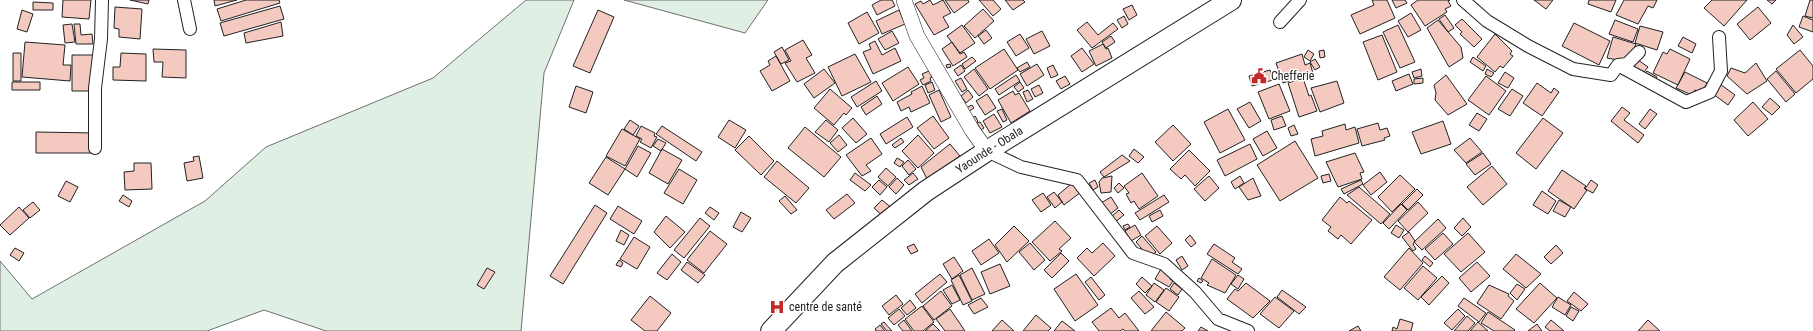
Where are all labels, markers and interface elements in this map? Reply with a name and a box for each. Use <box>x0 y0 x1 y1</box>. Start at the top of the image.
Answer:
public building icon: Chefferie <box>1250 67 1268 85</box>
place label: Chefferie <box>1271 69 1315 83</box>
street label: Yaounde - Obala <box>953 123 1026 176</box>
hospital icon: centre de santé <box>768 298 786 316</box>
place label: centre de santé <box>789 300 862 314</box>

